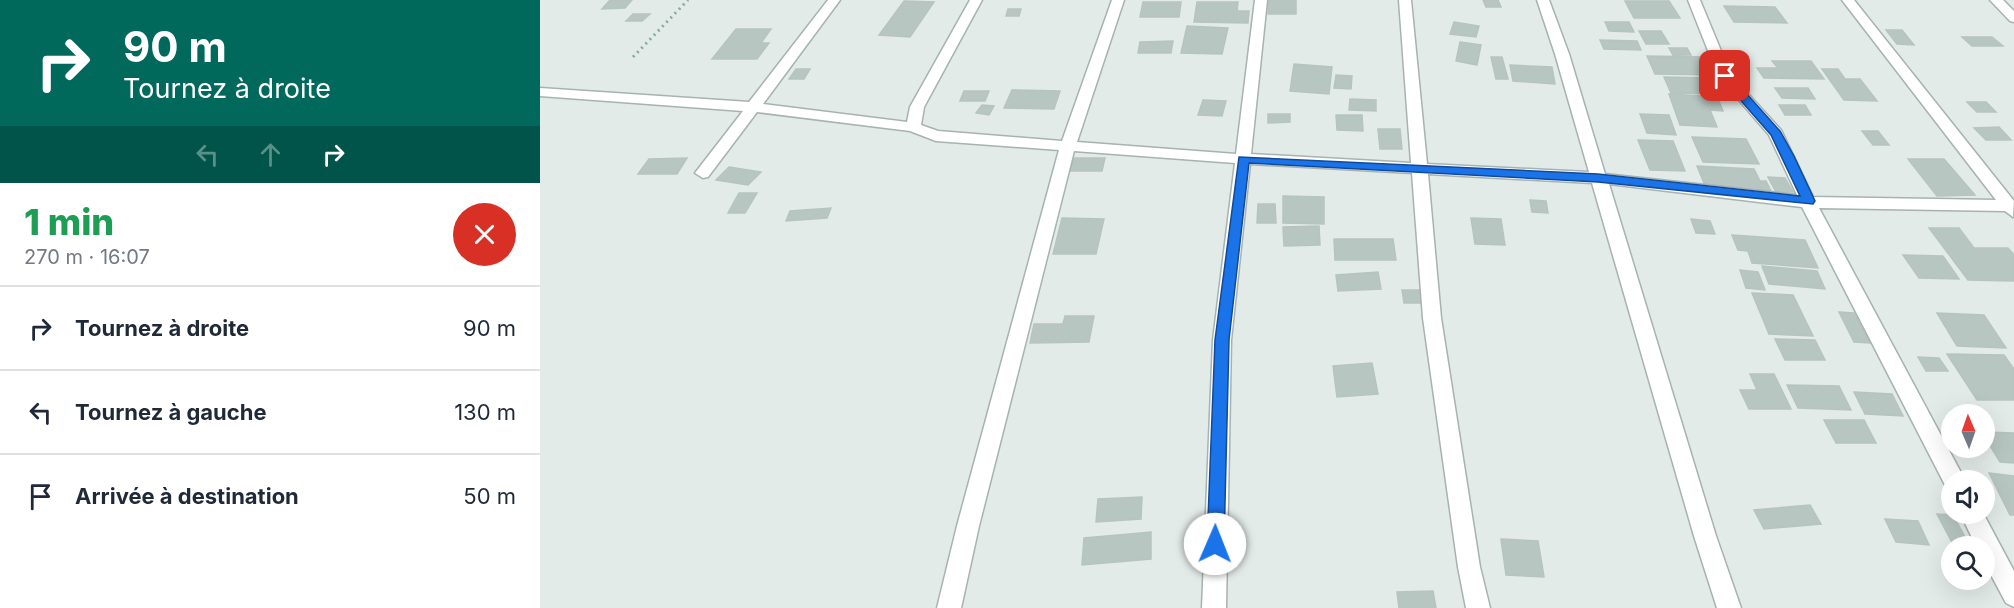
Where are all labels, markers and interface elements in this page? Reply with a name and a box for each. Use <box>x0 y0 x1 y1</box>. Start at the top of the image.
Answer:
text: 90 m <box>123 21 227 72</box>
icon: right <box>24 24 102 102</box>
pin <box>1699 50 1750 101</box>
icon: arrive <box>1708 59 1741 92</box>
text: Tournez à droite <box>123 72 331 105</box>
icon: left <box>191 138 224 171</box>
icon: ahead <box>254 138 287 171</box>
icon: right <box>317 138 350 171</box>
text: 1 min <box>24 200 114 244</box>
button: close <box>453 203 516 266</box>
text: 270 m · 16:07 <box>24 245 150 269</box>
icon: right <box>24 312 57 345</box>
text: Tournez à droite <box>75 315 249 341</box>
text: 90 m <box>463 315 516 341</box>
icon: left <box>24 396 57 429</box>
text: Tournez à gauche <box>75 399 267 425</box>
text: 130 m <box>454 399 516 425</box>
north arrow <box>1941 404 1995 458</box>
map controls <box>1941 404 1995 590</box>
button: sound <box>1941 470 1995 524</box>
icon: arrive <box>24 480 57 513</box>
text: Arrivée à destination <box>75 483 299 509</box>
text: 50 m <box>463 483 516 509</box>
position arrow <box>1183 512 1247 576</box>
button: search <box>1941 536 1995 590</box>

